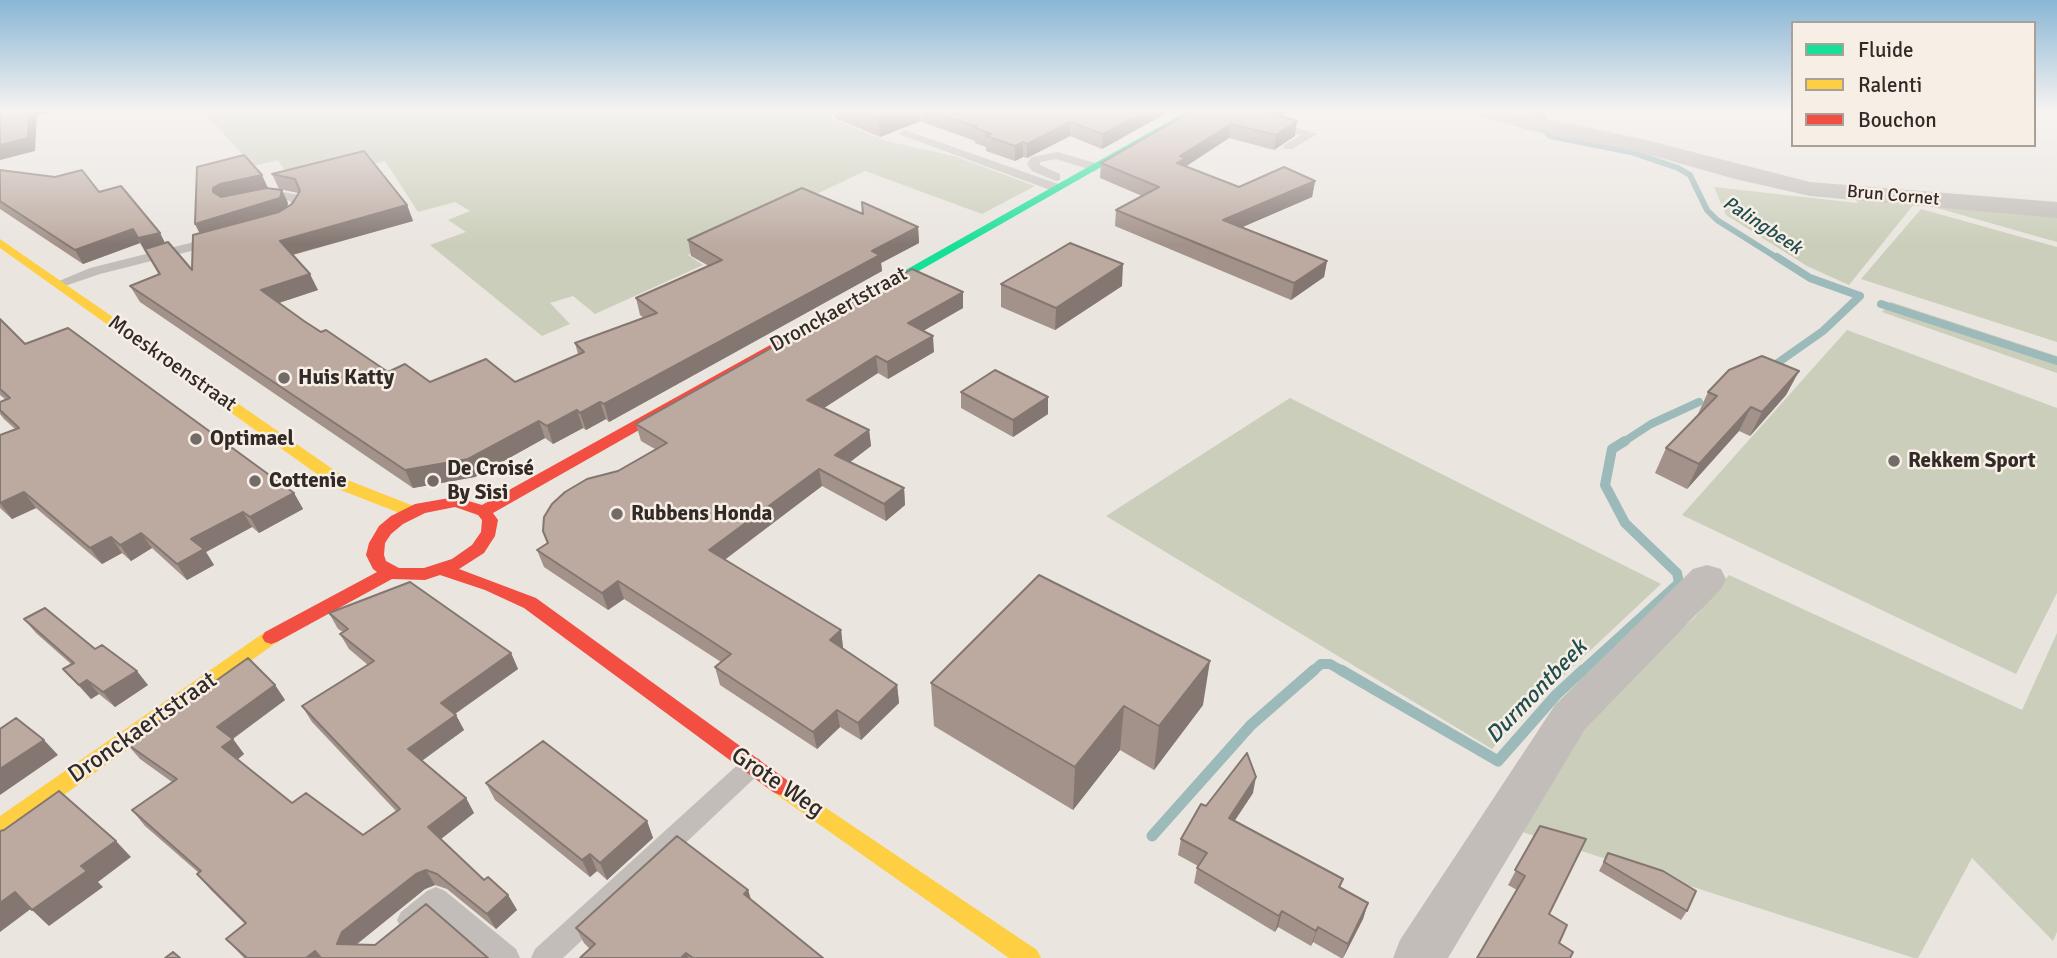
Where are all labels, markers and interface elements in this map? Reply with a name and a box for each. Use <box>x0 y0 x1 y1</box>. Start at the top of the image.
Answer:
legend <box>1791 21 2036 147</box>
text: Fluide <box>1858 37 1914 63</box>
text: Ralenti <box>1858 72 1922 98</box>
text: Bouchon <box>1858 107 1937 133</box>
street label: Brun Cornet <box>1846 181 1940 211</box>
water label: Palingbeek <box>1718 192 1806 260</box>
street label: Dronckaertstraat <box>766 262 912 358</box>
street label: Moeskroenstraat <box>103 310 241 418</box>
place label: Huis Katty <box>298 365 394 391</box>
marker: Huis Katty <box>276 370 292 386</box>
place label: Optimael <box>210 426 294 452</box>
marker: Optimael <box>188 431 204 447</box>
place label: Rekkem Sport <box>1908 448 2036 474</box>
marker: Rekkem Sport <box>1886 453 1902 469</box>
place label: De Croisé By Sisi <box>447 456 534 506</box>
place label: Cottenie <box>269 468 347 494</box>
marker: Cottenie <box>247 473 263 489</box>
marker: De Croisé By Sisi <box>425 473 441 489</box>
place label: Rubbens Honda <box>631 501 772 527</box>
marker: Rubbens Honda <box>609 506 625 522</box>
water label: Durmontbeek <box>1481 634 1593 750</box>
street label: Dronckaertstraat <box>63 666 223 790</box>
street label: Grote Weg <box>725 742 829 824</box>

